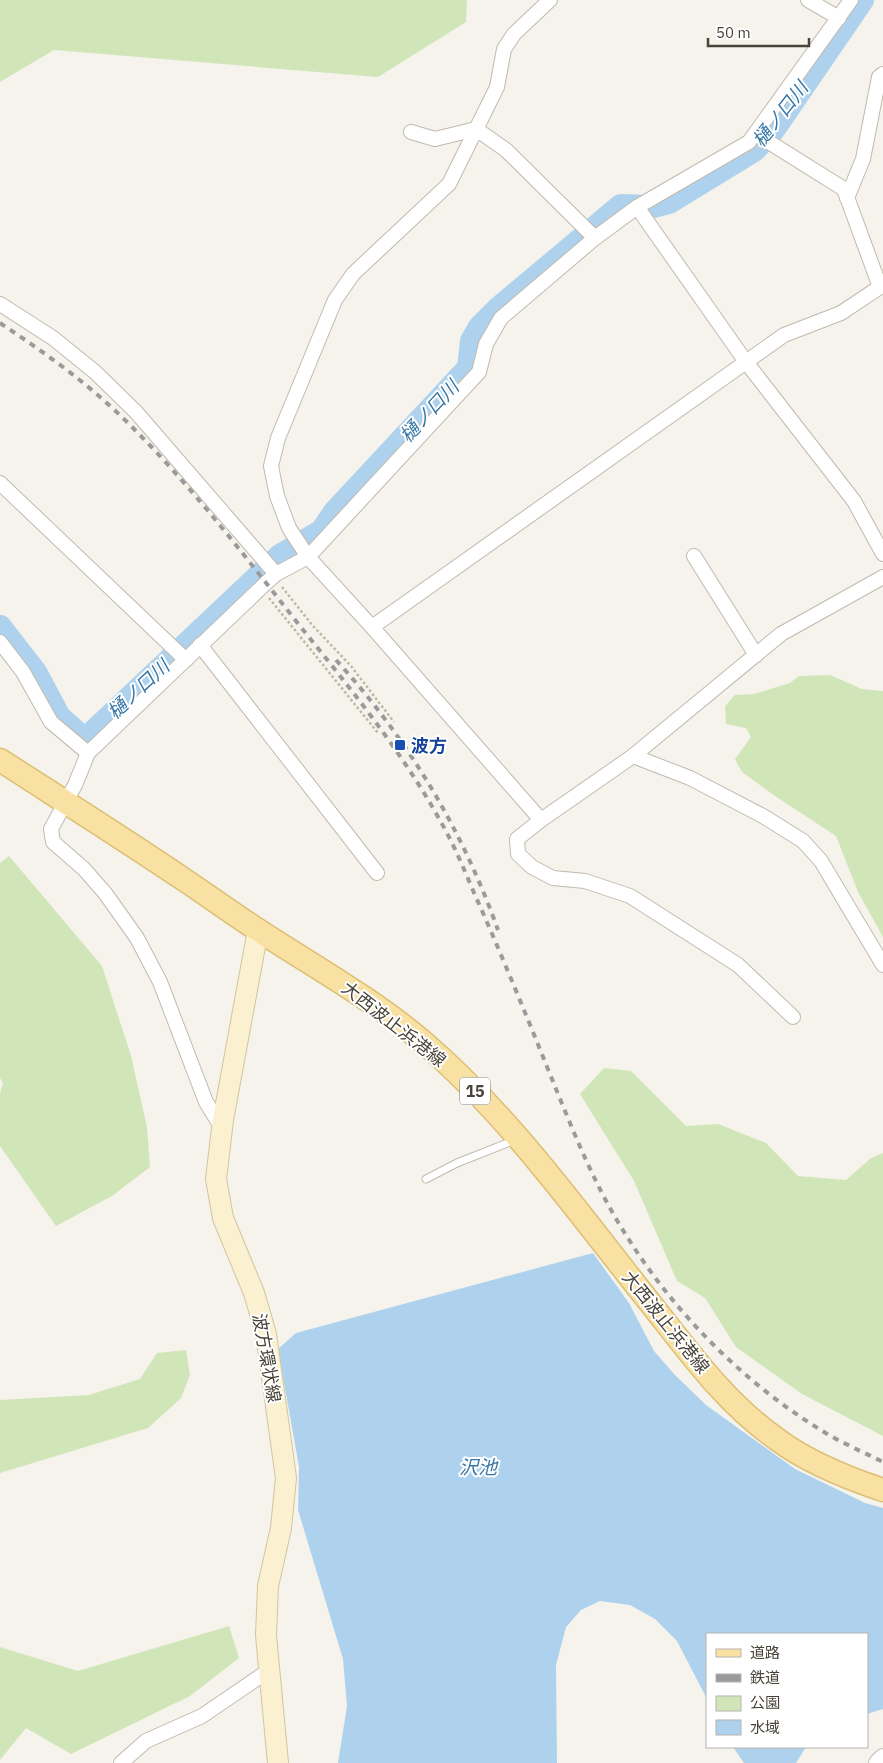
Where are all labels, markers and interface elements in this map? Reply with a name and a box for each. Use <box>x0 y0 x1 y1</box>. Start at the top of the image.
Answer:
scale bar <box>708 15 809 47</box>
text: 50 m <box>716 23 751 42</box>
water label: 樋ノ口川 <box>747 75 814 151</box>
water label: 樋ノ口川 <box>394 374 465 447</box>
water label: 樋ノ口川 <box>102 653 175 724</box>
place label: 波方 <box>411 734 447 757</box>
marker: 波方 <box>393 738 407 752</box>
street label: 大西波止浜港線 <box>337 976 451 1072</box>
road number: 15 <box>460 1078 490 1104</box>
street label: 大西波止浜港線 <box>617 1266 715 1378</box>
street label: 波方環状線 <box>248 1312 286 1404</box>
water label: 沢池 <box>459 1455 499 1479</box>
legend <box>706 1633 868 1748</box>
text: 道路 <box>750 1643 780 1662</box>
text: 鉄道 <box>750 1668 780 1687</box>
text: 公園 <box>750 1693 780 1712</box>
text: 水域 <box>750 1718 780 1737</box>

